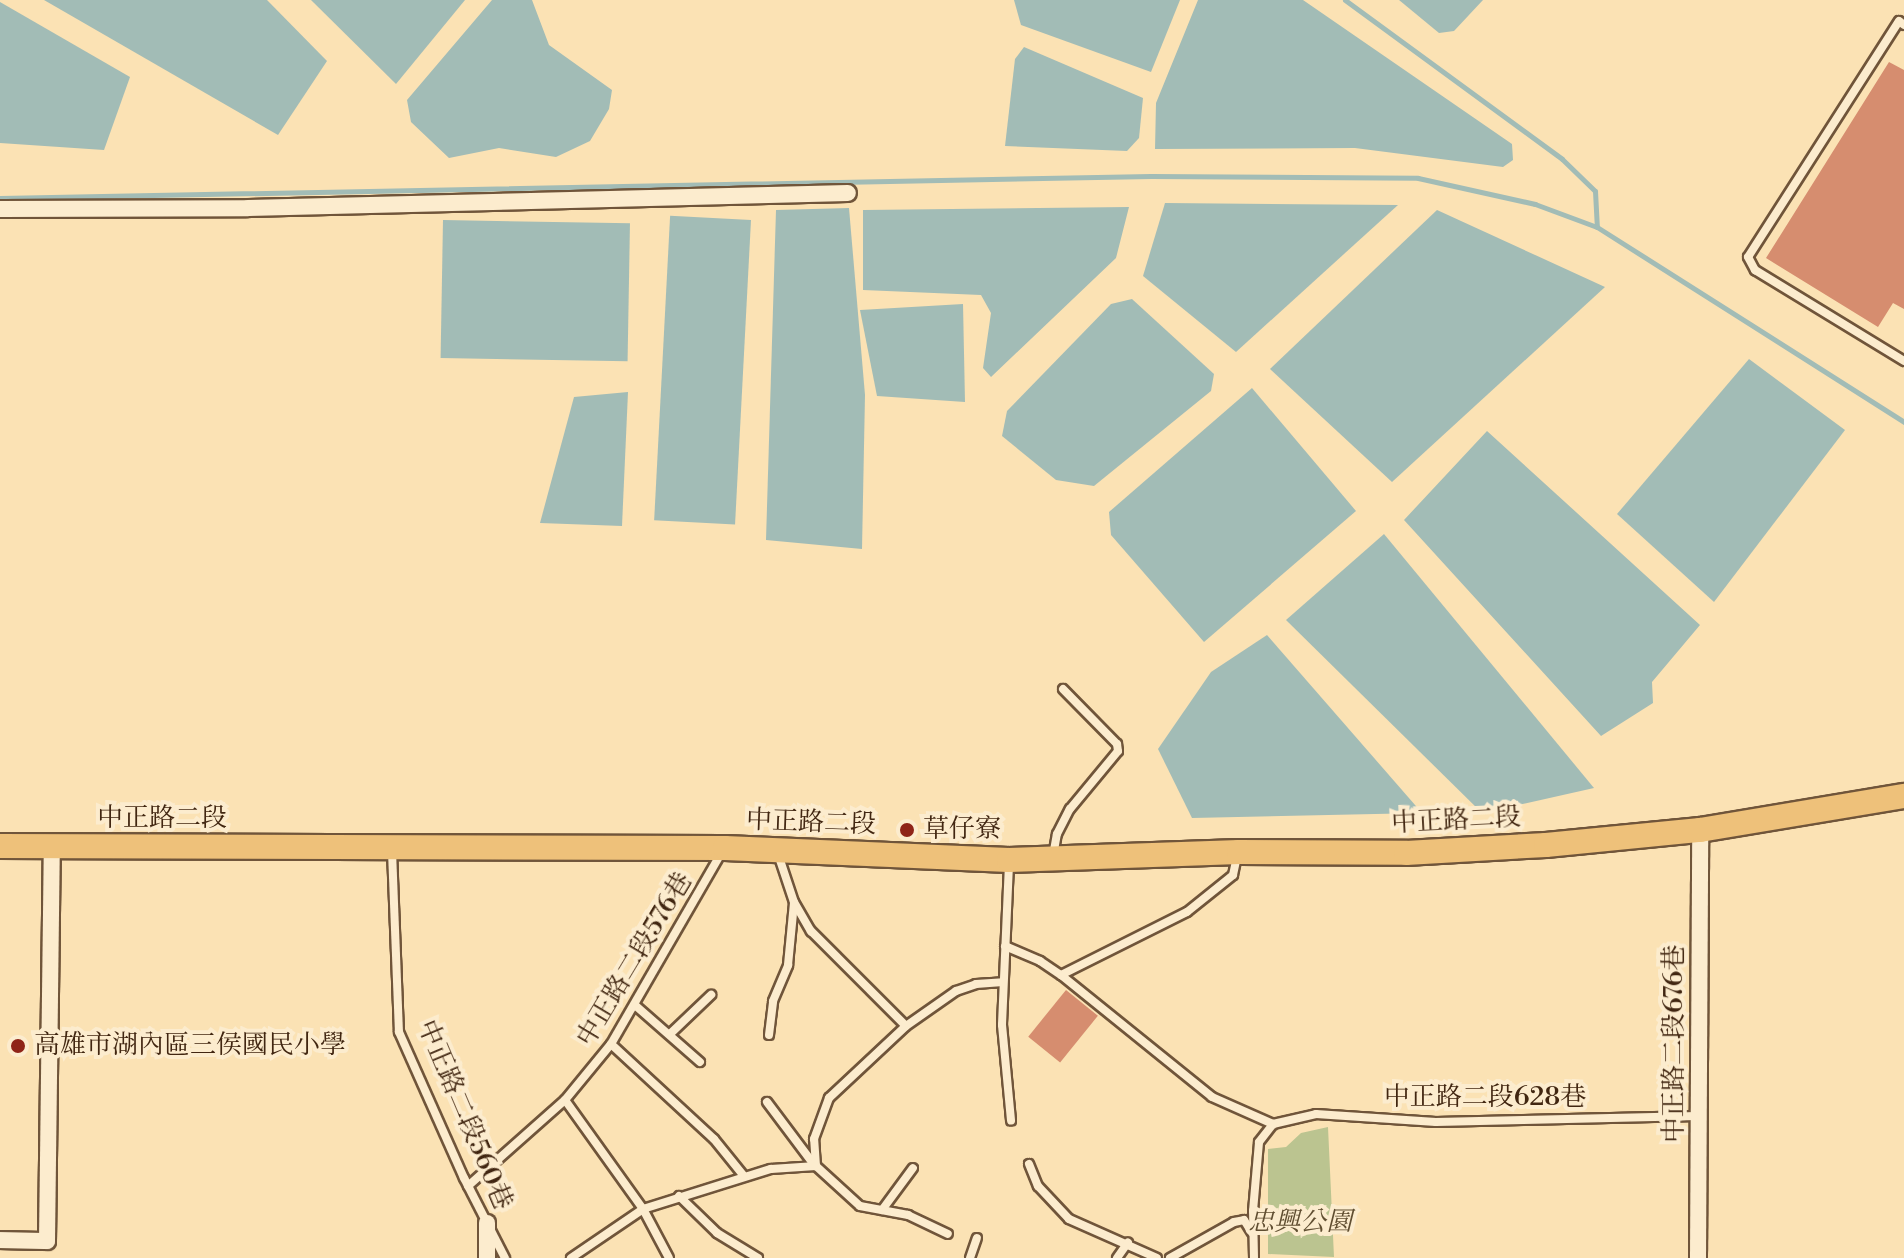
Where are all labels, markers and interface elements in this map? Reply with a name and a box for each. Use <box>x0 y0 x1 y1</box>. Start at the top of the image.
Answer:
street label: 中正路二段 <box>1390 802 1522 840</box>
street label: 中正路二段 <box>97 803 227 835</box>
street label: 中正路二段 <box>745 805 877 841</box>
place label: 草仔寮 <box>923 814 1001 846</box>
marker: 草仔寮 <box>898 821 916 839</box>
street label: 中正路二段576巷 <box>571 867 699 1053</box>
street label: 中正路二段676巷 <box>1659 945 1691 1143</box>
street label: 中正路二段560巷 <box>410 1015 518 1215</box>
place label: 高雄市湖內區三侯國民小學 <box>34 1030 346 1062</box>
marker: 高雄市湖內區三侯國民小學 <box>9 1037 27 1055</box>
street label: 中正路二段628巷 <box>1384 1082 1586 1114</box>
park label: 忠興公園 <box>1248 1207 1352 1239</box>

